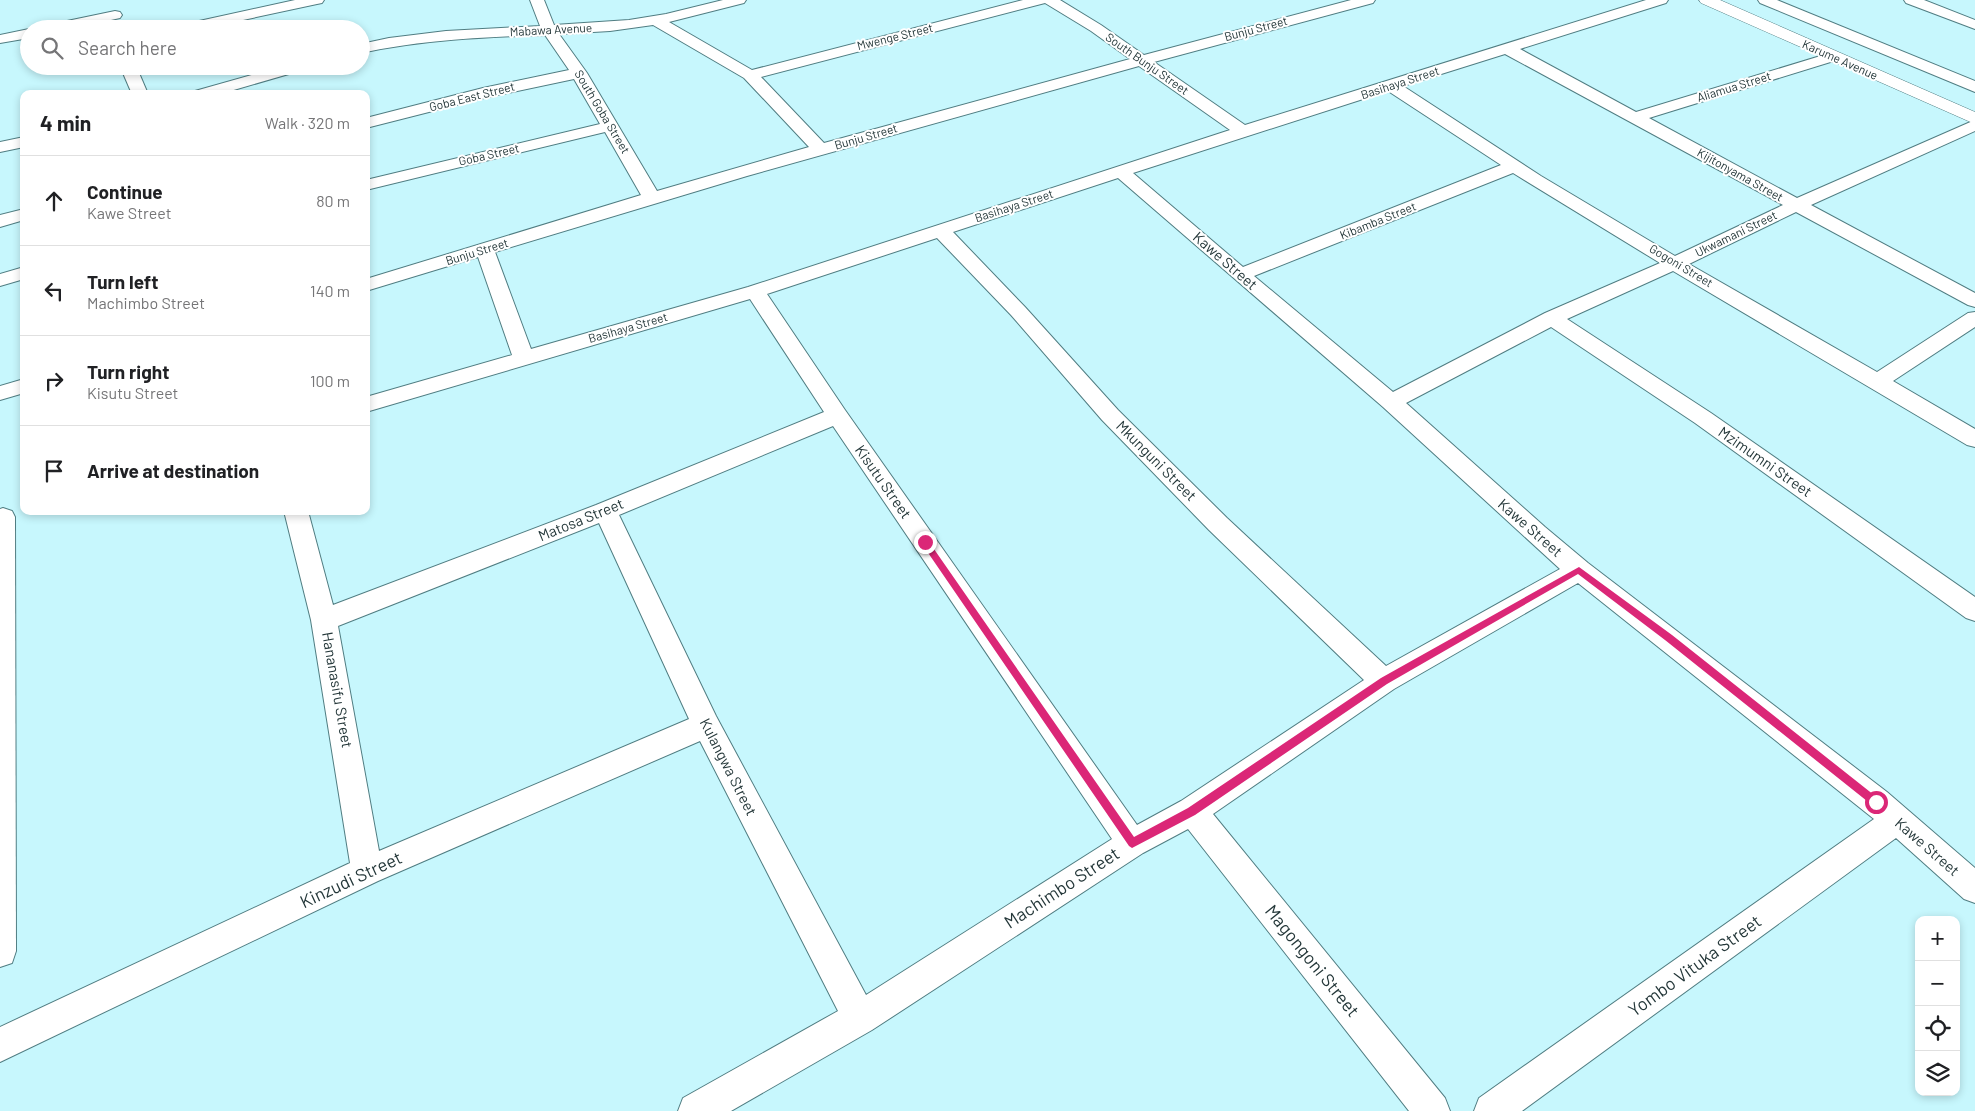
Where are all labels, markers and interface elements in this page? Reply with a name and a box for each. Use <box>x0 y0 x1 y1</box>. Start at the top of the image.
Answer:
street label: Bunju Street <box>1223 13 1289 43</box>
search box <box>20 20 370 75</box>
street label: Mabawa Avenue <box>509 20 593 38</box>
street label: Mwenge Street <box>855 20 934 52</box>
street label: South Bunju Street <box>1103 29 1192 97</box>
icon: search <box>38 34 66 62</box>
text: Search here <box>78 36 177 59</box>
street label: Karume Avenue <box>1801 36 1880 82</box>
street label: Basihaya Street <box>1359 63 1441 101</box>
street label: South Goba Street <box>572 67 633 156</box>
street label: Aliamua Street <box>1695 68 1773 104</box>
street label: Goba East Street <box>428 79 516 113</box>
text: 4 min <box>40 110 91 135</box>
text: Walk · 320 m <box>265 113 350 132</box>
street label: Bunju Street <box>833 120 899 152</box>
street label: Goba Street <box>457 140 520 168</box>
street label: Kijitonyama Street <box>1695 145 1786 204</box>
text: Continue <box>87 180 163 203</box>
street label: Basihaya Street <box>973 186 1055 224</box>
icon: ahead <box>40 187 68 215</box>
text: 80 m <box>316 191 350 210</box>
street label: Kibamba Street <box>1338 198 1418 242</box>
text: Kawe Street <box>87 203 172 222</box>
street label: Ukwamani Street <box>1692 207 1779 259</box>
street label: Kawe Street <box>1190 227 1261 293</box>
street label: Bunju Street <box>444 235 510 267</box>
street label: Gogoni Street <box>1647 241 1716 290</box>
text: Turn left <box>87 270 158 293</box>
icon: left <box>40 277 68 305</box>
text: 140 m <box>310 281 350 300</box>
text: Machimbo Street <box>87 293 205 312</box>
street label: Basihaya Street <box>587 309 669 345</box>
text: Turn right <box>87 360 169 383</box>
icon: right <box>40 367 68 395</box>
text: 100 m <box>310 371 350 390</box>
text: Kisutu Street <box>87 383 178 402</box>
street label: Mkunguni Street <box>1113 416 1201 504</box>
street label: Mzimumni Street <box>1715 422 1816 500</box>
street label: Kisutu Street <box>852 441 916 522</box>
icon: arrive <box>40 457 68 485</box>
text: Arrive at destination <box>87 459 259 482</box>
street label: Matosa Street <box>535 494 626 544</box>
street label: Kawe Street <box>1495 494 1566 560</box>
route end <box>914 531 937 554</box>
street label: Hananasifu Street <box>319 630 357 749</box>
street label: Kulangwa Street <box>697 715 761 818</box>
route start <box>1865 791 1888 814</box>
street label: Kawe Street <box>1892 813 1963 879</box>
street label: Machimbo Street <box>1000 842 1123 933</box>
street label: Kinzudi Street <box>296 846 405 912</box>
street label: Magongoni Street <box>1261 900 1365 1021</box>
street label: Yombo Vituka Street <box>1624 910 1765 1021</box>
map controls <box>1915 916 1960 1096</box>
button: + <box>1915 916 1960 961</box>
button: − <box>1915 961 1960 1006</box>
button: locate <box>1915 1006 1960 1051</box>
button: layers <box>1915 1051 1960 1096</box>

